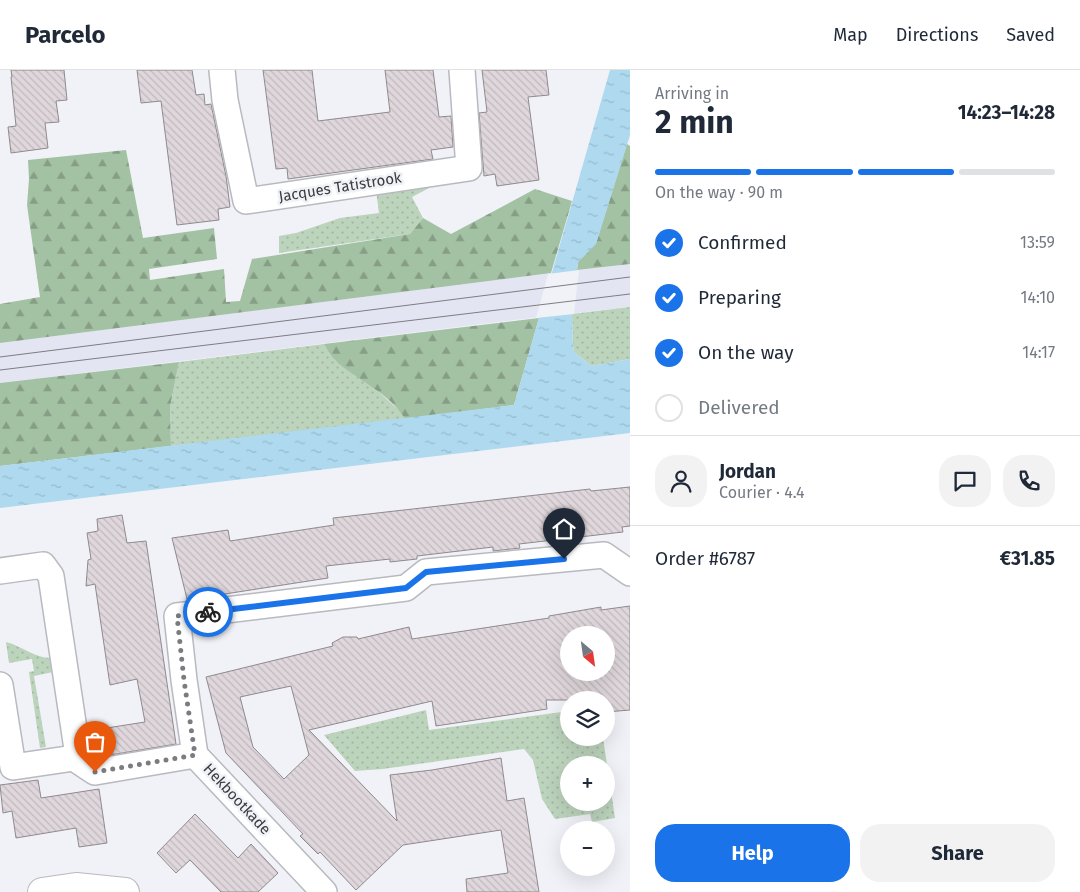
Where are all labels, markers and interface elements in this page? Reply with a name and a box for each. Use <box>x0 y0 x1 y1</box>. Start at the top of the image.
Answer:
text: Parcelo <box>25 21 106 49</box>
text: Map <box>833 24 868 46</box>
text: Directions <box>896 24 978 46</box>
text: Saved <box>1006 24 1055 46</box>
text: Arriving in <box>655 84 729 103</box>
text: 14:23–14:28 <box>958 101 1055 124</box>
text: 2 min <box>655 103 734 141</box>
street label: Jacques Tatistrook <box>277 168 403 206</box>
text: On the way · 90 m <box>655 183 783 202</box>
icon: check <box>655 229 683 257</box>
text: Confirmed <box>698 231 787 254</box>
text: 13:59 <box>1020 233 1055 252</box>
icon: check <box>655 284 683 312</box>
text: Preparing <box>698 286 781 309</box>
text: 14:10 <box>1021 288 1055 307</box>
icon: check <box>655 339 683 367</box>
text: On the way <box>698 341 794 364</box>
text: 14:17 <box>1022 343 1055 362</box>
text: Delivered <box>698 396 780 419</box>
button: person <box>655 455 707 507</box>
button: chat <box>939 455 991 507</box>
button: phone <box>1003 455 1055 507</box>
text: Jordan <box>719 460 776 483</box>
text: Courier · 4.4 <box>719 483 805 502</box>
pin <box>543 508 585 559</box>
icon: home <box>550 515 578 543</box>
text: Order #6787 <box>655 547 755 570</box>
text: €31.85 <box>1000 547 1055 570</box>
courier <box>183 587 233 637</box>
icon: bike <box>194 598 222 626</box>
north arrow <box>560 626 615 681</box>
map controls <box>560 626 615 876</box>
button: layers <box>560 691 615 746</box>
pin <box>74 721 116 772</box>
icon: bag <box>81 728 109 756</box>
button: + <box>560 756 615 811</box>
street label: Hekbootkade <box>199 760 275 838</box>
button: − <box>560 821 615 876</box>
button: Help <box>655 824 850 882</box>
button: Share <box>860 824 1055 882</box>

